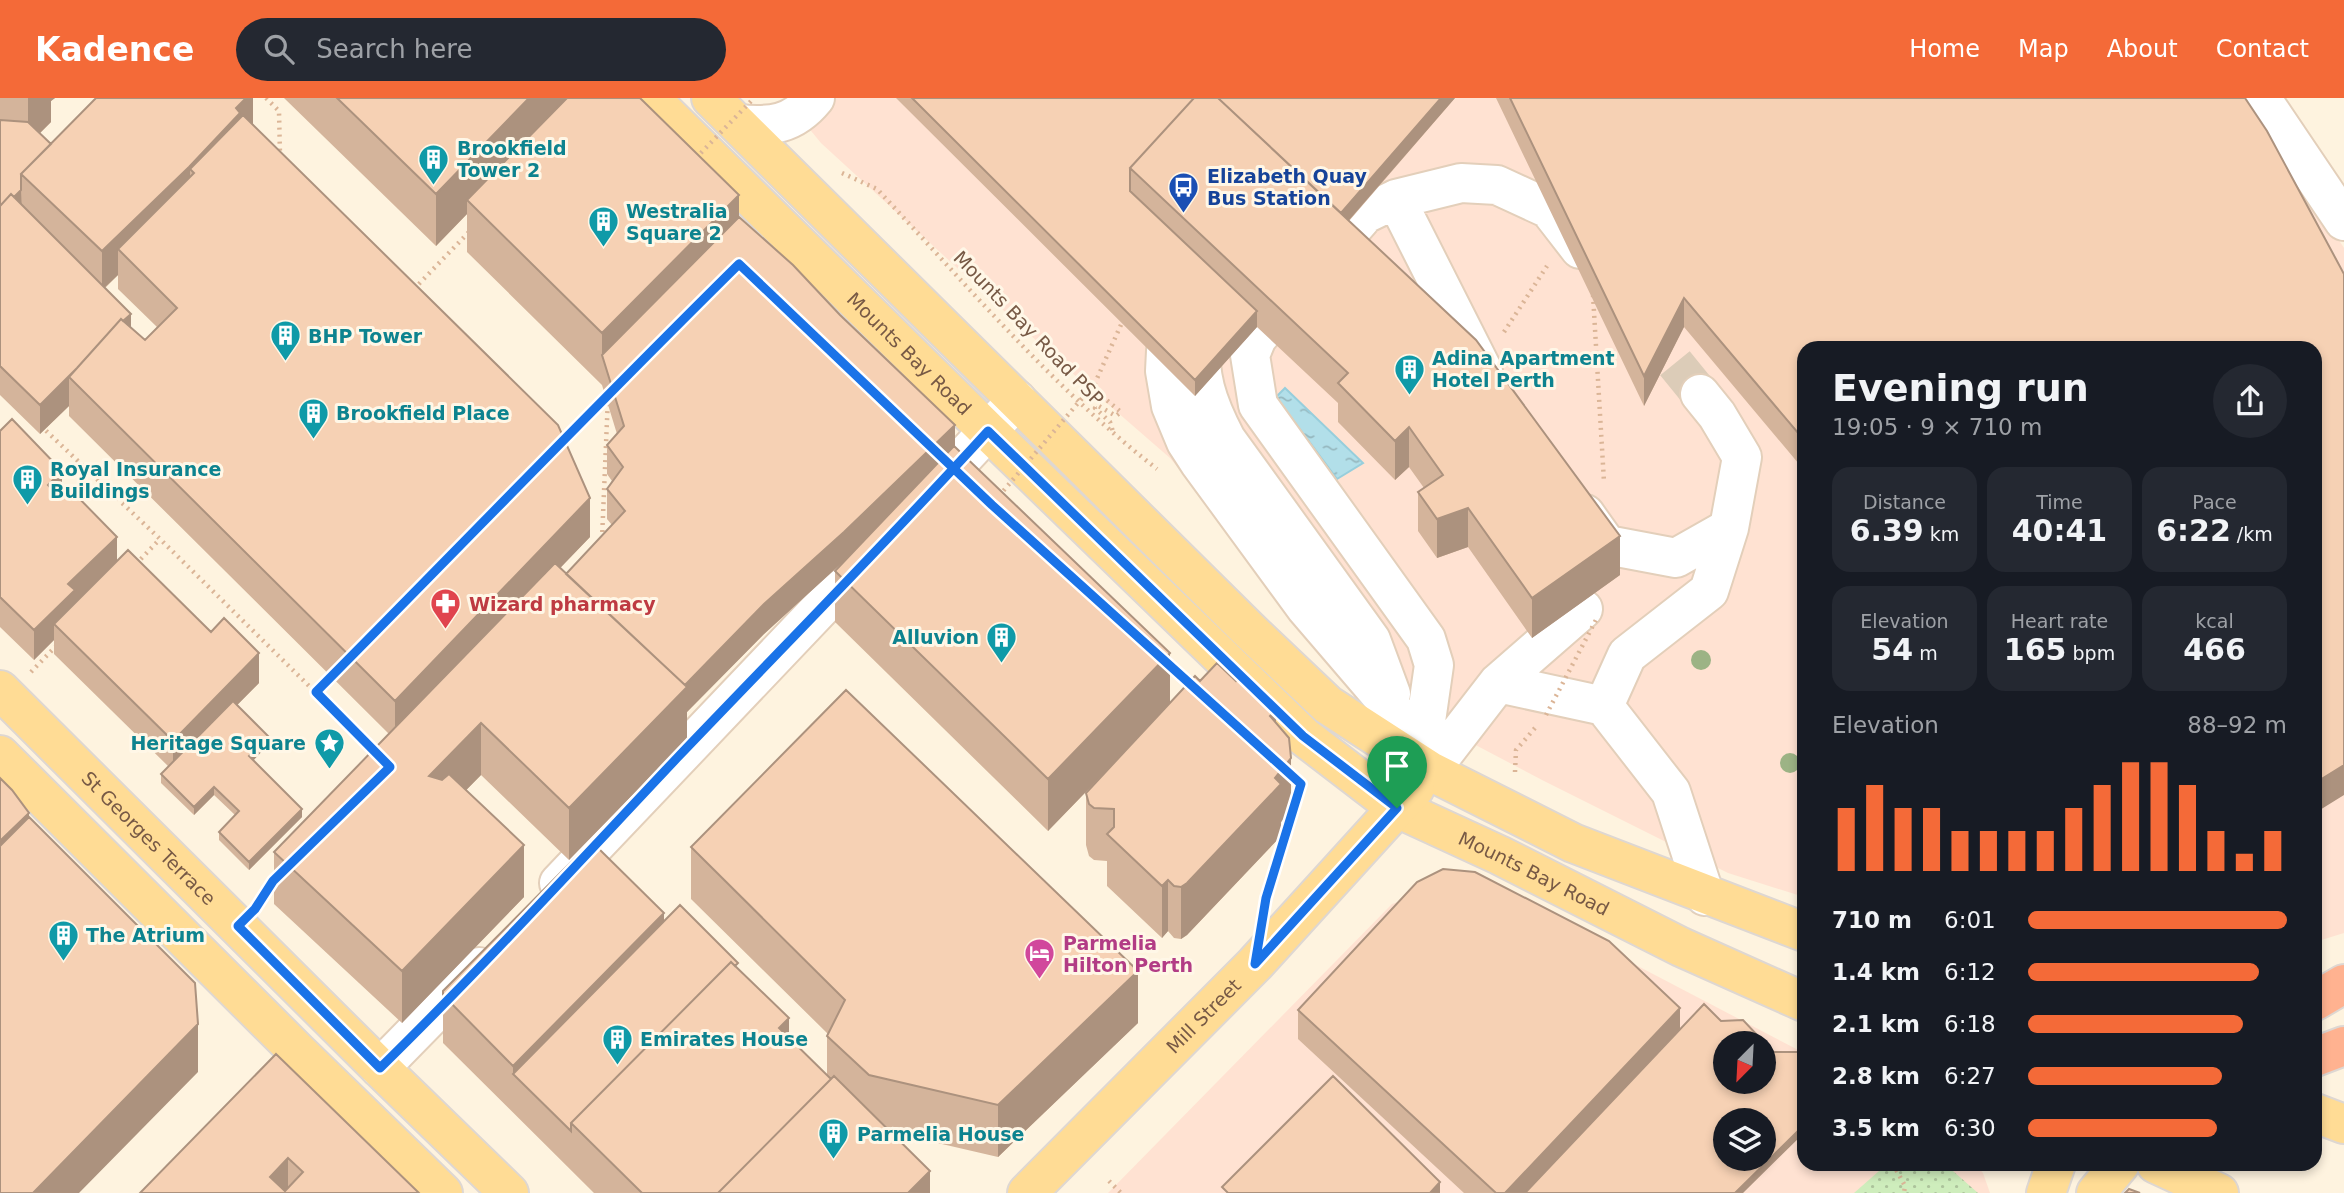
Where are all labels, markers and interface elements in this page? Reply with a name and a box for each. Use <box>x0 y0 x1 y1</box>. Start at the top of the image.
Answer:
search box <box>236 18 726 81</box>
text: Kadence <box>35 30 194 69</box>
icon: search <box>260 30 298 68</box>
text: Search here <box>316 34 472 64</box>
text: Home <box>1909 35 1980 63</box>
text: Map <box>2018 35 2069 63</box>
text: About <box>2107 35 2178 63</box>
text: Contact <box>2216 35 2309 63</box>
place label: Brookfield Tower 2 <box>457 137 567 181</box>
building icon: Brookfield Tower 2 <box>417 142 451 186</box>
place label: Elizabeth Quay Bus Station <box>1207 165 1368 209</box>
bus stop icon: Elizabeth Quay Bus Station <box>1167 170 1201 214</box>
place label: Westralia Square 2 <box>626 200 728 244</box>
building icon: Westralia Square 2 <box>586 205 620 249</box>
street label: Mounts Bay Road PSP <box>949 246 1109 410</box>
street label: Mounts Bay Road <box>843 288 976 419</box>
building icon: BHP Tower <box>268 319 302 363</box>
place label: BHP Tower <box>308 325 423 347</box>
place label: Adina Apartment Hotel Perth <box>1432 347 1615 391</box>
building icon: Adina Apartment Hotel Perth <box>1392 352 1426 396</box>
button: share <box>2213 364 2287 438</box>
text: Evening run <box>1832 366 2089 410</box>
building icon: Brookfield Place <box>296 396 330 440</box>
place label: Brookfield Place <box>336 402 510 424</box>
text: 19:05 · 9 × 710 m <box>1832 414 2042 440</box>
place label: Royal Insurance Buildings <box>50 458 221 502</box>
building icon: Royal Insurance Buildings <box>10 463 44 507</box>
text: Distance <box>1863 491 1946 513</box>
text: Time <box>2036 491 2083 513</box>
text: Pace <box>2192 491 2237 513</box>
text: 6.39 <box>1850 513 1924 548</box>
text: 40:41 <box>2012 513 2107 548</box>
text: 6:22 <box>2156 513 2231 548</box>
text: km <box>1924 523 1959 545</box>
text: /km <box>2231 523 2273 545</box>
pharmacy icon: Wizard pharmacy <box>429 587 463 631</box>
place label: Wizard pharmacy <box>469 593 656 615</box>
text: Elevation <box>1860 610 1949 632</box>
text: Heart rate <box>2011 610 2108 632</box>
text: kcal <box>2195 610 2234 632</box>
building icon: Alluvion <box>985 620 1019 664</box>
place label: Alluvion <box>892 626 979 648</box>
text: 54 <box>1871 632 1913 667</box>
text: 165 <box>2004 632 2066 667</box>
text: 466 <box>2183 632 2246 667</box>
text: m <box>1913 642 1938 664</box>
text: bpm <box>2066 642 2115 664</box>
text: Elevation <box>1832 712 1939 738</box>
text: 88–92 m <box>2187 712 2287 738</box>
place icon: Heritage Square <box>312 726 346 770</box>
place label: Heritage Square <box>130 732 306 754</box>
pin <box>1367 736 1427 808</box>
icon: arrive <box>1378 747 1416 785</box>
street label: St Georges Terrace <box>77 767 220 909</box>
street label: Mounts Bay Road <box>1455 827 1613 920</box>
text: 710 m <box>1832 907 1912 933</box>
text: 6:01 <box>1944 907 1996 933</box>
building icon: The Atrium <box>46 918 80 962</box>
place label: The Atrium <box>86 924 205 946</box>
place label: Parmelia Hilton Perth <box>1063 932 1193 976</box>
hotel icon: Parmelia Hilton Perth <box>1023 937 1057 981</box>
text: 1.4 km <box>1832 959 1920 985</box>
text: 6:12 <box>1944 959 1996 985</box>
street label: Mill Street <box>1162 974 1245 1058</box>
text: 2.1 km <box>1832 1011 1920 1037</box>
text: 6:18 <box>1944 1011 1996 1037</box>
building icon: Emirates House <box>600 1022 634 1066</box>
place label: Emirates House <box>640 1028 808 1050</box>
north arrow <box>1713 1031 1776 1094</box>
map controls <box>1713 1031 1776 1171</box>
text: 2.8 km <box>1832 1063 1920 1089</box>
text: 6:27 <box>1944 1063 1996 1089</box>
button: layers <box>1713 1108 1776 1171</box>
text: 3.5 km <box>1832 1115 1920 1141</box>
text: 6:30 <box>1944 1115 1996 1141</box>
building icon: Parmelia House <box>817 1117 851 1161</box>
place label: Parmelia House <box>857 1123 1024 1145</box>

